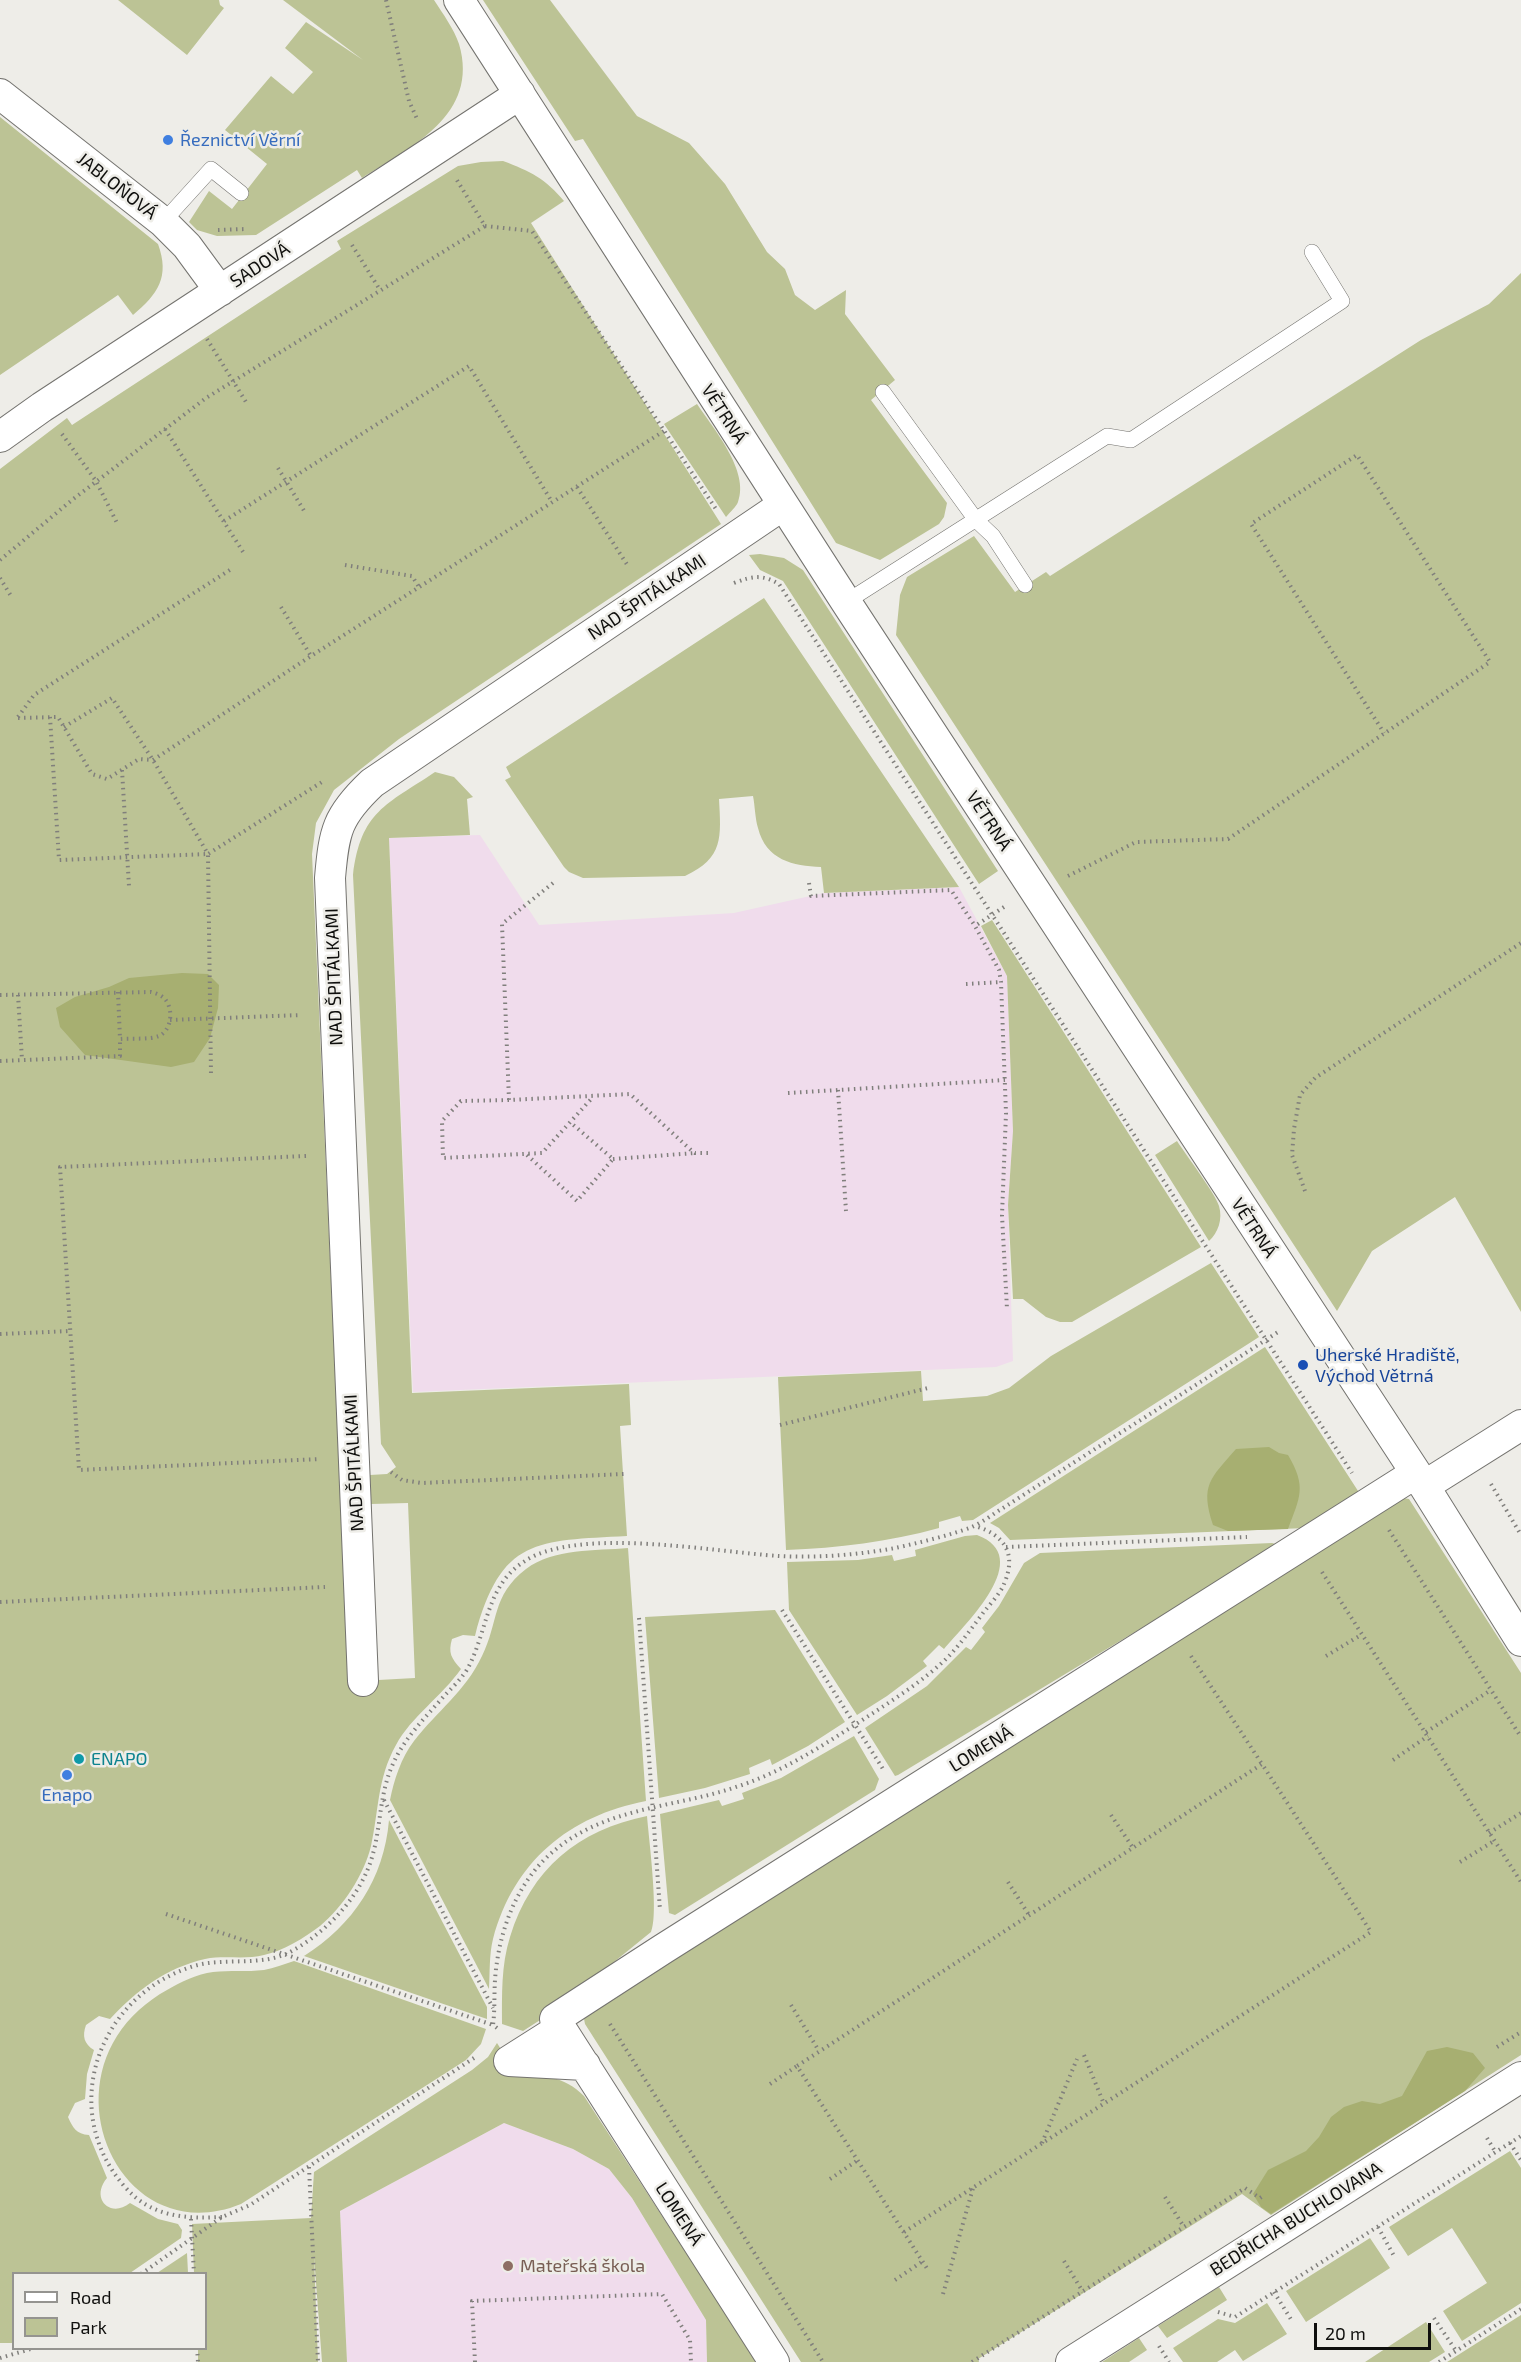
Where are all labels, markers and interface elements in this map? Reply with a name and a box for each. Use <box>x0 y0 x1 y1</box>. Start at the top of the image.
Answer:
place label: Řeznictví Věrní <box>180 129 301 151</box>
marker: Řeznictví Věrní <box>161 133 175 147</box>
street label: JABLOŇOVÁ <box>73 148 161 224</box>
street label: SADOVÁ <box>226 238 294 292</box>
street label: VĚTRNÁ <box>697 380 751 448</box>
street label: NAD ŠPITÁLKAMI <box>584 550 710 644</box>
street label: VĚTRNÁ <box>962 787 1016 855</box>
street label: NAD ŠPITÁLKAMI <box>321 908 347 1046</box>
street label: VĚTRNÁ <box>1227 1194 1281 1262</box>
place label: Uherské Hradiště, Východ Větrná <box>1315 1344 1460 1386</box>
marker: Uherské Hradiště, Východ Větrná <box>1296 1358 1310 1372</box>
street label: NAD ŠPITÁLKAMI <box>340 1394 368 1532</box>
street label: LOMENÁ <box>945 1721 1017 1777</box>
place label: ENAPO <box>91 1748 148 1770</box>
marker: ENAPO <box>72 1752 86 1766</box>
marker: Enapo <box>60 1768 74 1782</box>
place label: Enapo <box>41 1784 93 1806</box>
street label: BEDŘICHA BUCHLOVANA <box>1206 2157 1386 2281</box>
street label: LOMENÁ <box>651 2178 707 2250</box>
place label: Mateřská škola <box>520 2255 645 2277</box>
marker: Mateřská škola <box>501 2259 515 2273</box>
legend <box>12 2272 207 2350</box>
text: Road <box>70 2286 111 2308</box>
scale bar <box>1317 2311 1434 2349</box>
text: Park <box>70 2316 107 2338</box>
text: 20 m <box>1325 2322 1366 2344</box>

